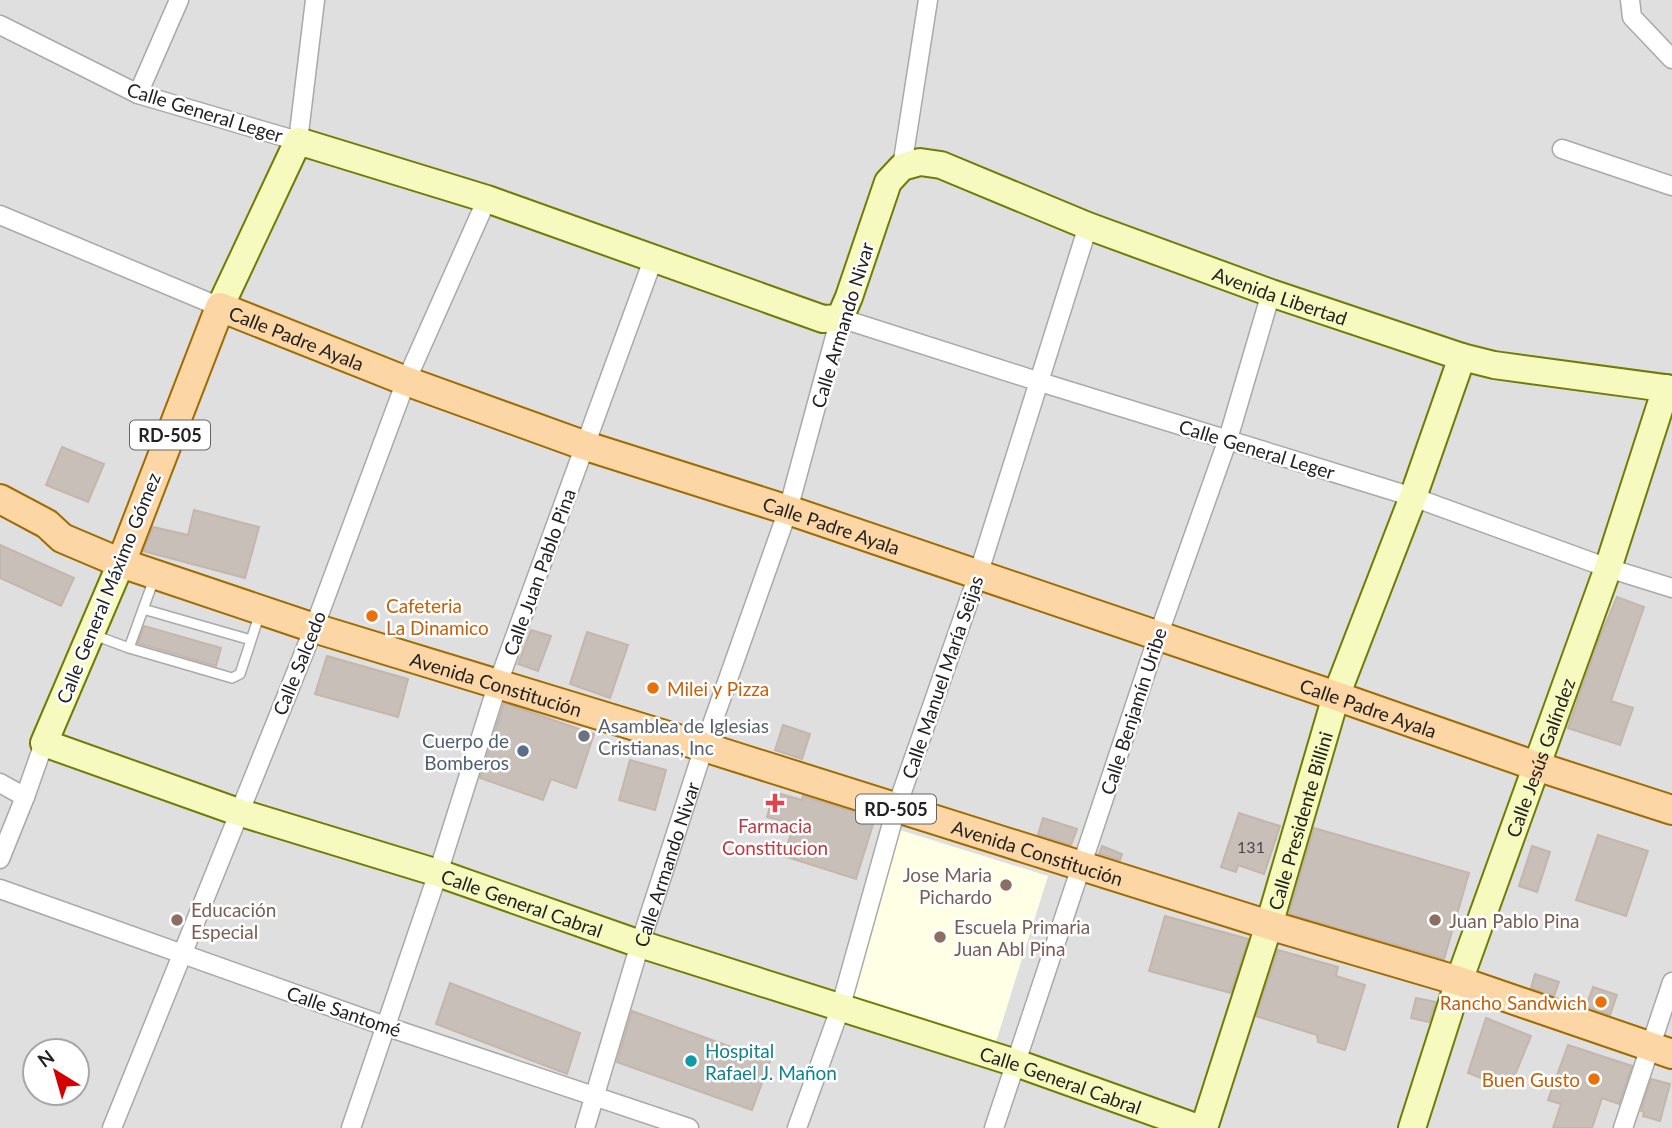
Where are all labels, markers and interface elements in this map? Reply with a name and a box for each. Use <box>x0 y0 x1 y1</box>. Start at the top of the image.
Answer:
street label: Calle General Leger <box>124 77 286 147</box>
street label: Calle Armando Nivar <box>806 239 878 411</box>
street label: Avenida Libertad <box>1210 261 1350 329</box>
street label: Calle Padre Ayala <box>226 300 367 375</box>
street label: Calle General Leger <box>1176 414 1338 484</box>
road number: RD-505 <box>130 421 210 450</box>
street label: Calle General Máximo Gómez <box>51 469 165 707</box>
street label: Calle Juan Pablo Pina <box>498 485 580 659</box>
street label: Calle Padre Ayala <box>760 491 903 559</box>
street label: Calle Manuel María Seijas <box>896 573 988 781</box>
place label: Cafeteria La Dinamico <box>386 594 489 639</box>
street label: Calle Salcedo <box>268 607 330 719</box>
marker: Cafeteria La Dinamico <box>364 608 380 624</box>
street label: Calle Benjamín Uribe <box>1095 625 1171 797</box>
street label: Avenida Constitución <box>408 647 585 721</box>
street label: Calle Padre Ayala <box>1297 673 1440 742</box>
street label: Calle Jesús Galíndez <box>1500 675 1579 840</box>
place label: Milei y Pizza <box>667 677 769 700</box>
marker: Milei y Pizza <box>645 680 661 696</box>
place label: Asamblea de Iglesias Cristianas, Inc <box>598 714 769 759</box>
marker: Asamblea de Iglesias Cristianas, Inc <box>576 728 592 744</box>
place label: Cuerpo de Bomberos <box>422 729 509 774</box>
street label: Calle Presidente Billini <box>1263 729 1337 912</box>
marker: Cuerpo de Bomberos <box>515 743 531 759</box>
street label: Calle Armando Nivar <box>628 779 703 950</box>
road number: RD-505 <box>856 794 936 824</box>
marker: Farmacia Constitucion <box>767 795 783 811</box>
place label: Farmacia Constitucion <box>722 814 828 859</box>
street label: Avenida Constitución <box>949 814 1126 890</box>
house number: 131 <box>1237 837 1265 856</box>
place label: Jose Maria Pichardo <box>903 863 992 908</box>
street label: Calle General Cabral <box>438 864 606 942</box>
marker: Jose Maria Pichardo <box>998 877 1014 893</box>
place label: Educación Especial <box>191 898 276 943</box>
place label: Juan Pablo Pina <box>1449 909 1580 932</box>
marker: Educación Especial <box>169 912 185 928</box>
marker: Juan Pablo Pina <box>1427 912 1443 928</box>
place label: Escuela Primaria Juan Abl Pina <box>954 915 1090 960</box>
marker: Escuela Primaria Juan Abl Pina <box>932 929 948 945</box>
street label: Calle Santomé <box>284 981 404 1041</box>
place label: Rancho Sandwich <box>1440 991 1587 1014</box>
marker: Rancho Sandwich <box>1593 994 1609 1010</box>
north arrow <box>21 1037 91 1107</box>
place label: Hospital Rafael J. Mañon <box>705 1039 837 1084</box>
street label: Calle General Cabral <box>977 1041 1145 1118</box>
text: N <box>33 1044 58 1072</box>
marker: Hospital Rafael J. Mañon <box>683 1053 699 1069</box>
place label: Buen Gusto <box>1482 1068 1580 1091</box>
marker: Buen Gusto <box>1586 1071 1602 1087</box>

